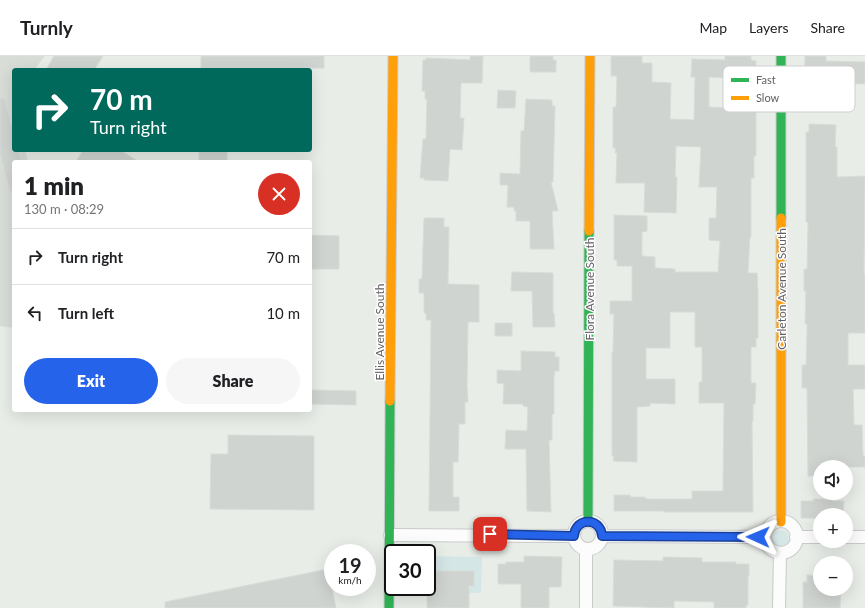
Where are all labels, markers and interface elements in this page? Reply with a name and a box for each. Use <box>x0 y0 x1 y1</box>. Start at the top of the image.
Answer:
text: Turnly <box>20 16 73 39</box>
text: Map <box>699 19 727 36</box>
text: Layers <box>749 19 789 36</box>
text: Share <box>811 19 845 36</box>
legend <box>723 66 855 112</box>
text: Fast <box>756 73 776 86</box>
text: 70 m <box>90 82 153 116</box>
icon: right <box>24 84 76 136</box>
text: Slow <box>756 91 780 104</box>
text: Turn right <box>90 116 167 138</box>
text: 1 min <box>24 171 84 200</box>
button: close <box>258 173 300 215</box>
text: 130 m · 08:29 <box>24 201 104 217</box>
street label: Carleton Avenue South <box>774 228 789 350</box>
street label: Flora Avenue South <box>582 238 597 341</box>
icon: right <box>24 246 46 268</box>
text: Turn right <box>58 248 123 266</box>
text: 70 m <box>266 248 300 266</box>
street label: Ellis Avenue South <box>372 283 387 381</box>
icon: left <box>24 302 46 324</box>
text: Turn left <box>58 304 114 322</box>
text: 10 m <box>266 304 300 322</box>
button: Exit <box>24 358 158 404</box>
button: Share <box>166 358 300 404</box>
map controls <box>813 460 853 596</box>
button: sound <box>813 460 853 500</box>
button: + <box>813 508 853 548</box>
position arrow <box>737 516 779 558</box>
pin <box>473 517 507 551</box>
icon: arrive <box>479 523 501 545</box>
speed limit sign: 30 <box>384 544 436 596</box>
text: 19 <box>338 553 362 577</box>
button: − <box>813 556 853 596</box>
text: km/h <box>338 574 362 586</box>

